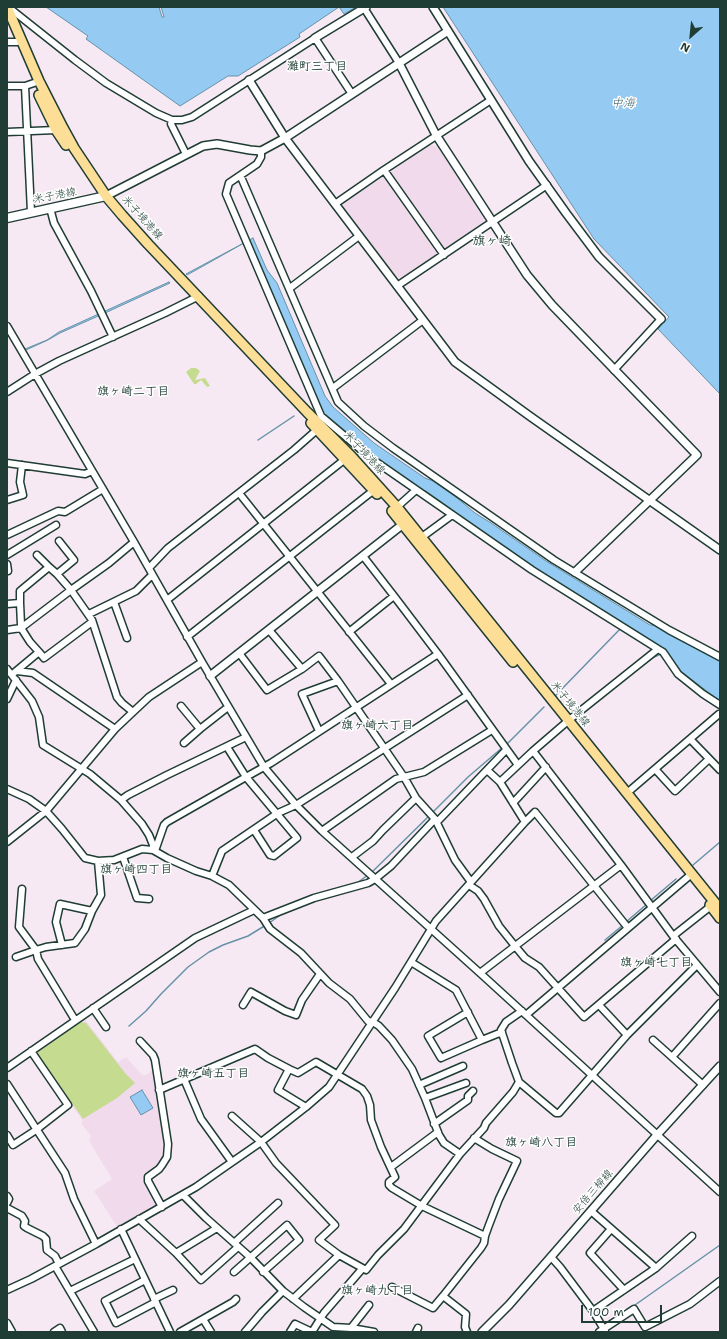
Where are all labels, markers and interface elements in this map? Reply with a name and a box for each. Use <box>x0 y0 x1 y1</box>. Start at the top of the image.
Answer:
north arrow <box>671 16 711 56</box>
text: N <box>678 38 693 56</box>
district label: 灘町三丁目 <box>287 60 347 74</box>
water label: 中海 <box>611 97 635 111</box>
street label: 米子港線 <box>32 185 78 207</box>
street label: 米子境港線 <box>119 193 165 243</box>
district label: 旗ヶ崎 <box>473 234 511 250</box>
district label: 旗ヶ崎二丁目 <box>97 385 169 399</box>
street label: 米子境港線 <box>340 428 388 478</box>
street label: 米子境港線 <box>548 678 592 730</box>
district label: 旗ヶ崎六丁目 <box>341 719 413 733</box>
district label: 旗ヶ崎四丁目 <box>100 863 172 877</box>
district label: 旗ヶ崎七丁目 <box>620 956 692 970</box>
district label: 旗ヶ崎五丁目 <box>177 1067 249 1081</box>
district label: 旗ヶ崎八丁目 <box>505 1136 577 1150</box>
street label: 安倍三柳線 <box>570 1167 616 1217</box>
district label: 旗ヶ崎九丁目 <box>341 1284 413 1298</box>
scale bar <box>583 1297 664 1323</box>
text: 100 m <box>588 1304 624 1320</box>

